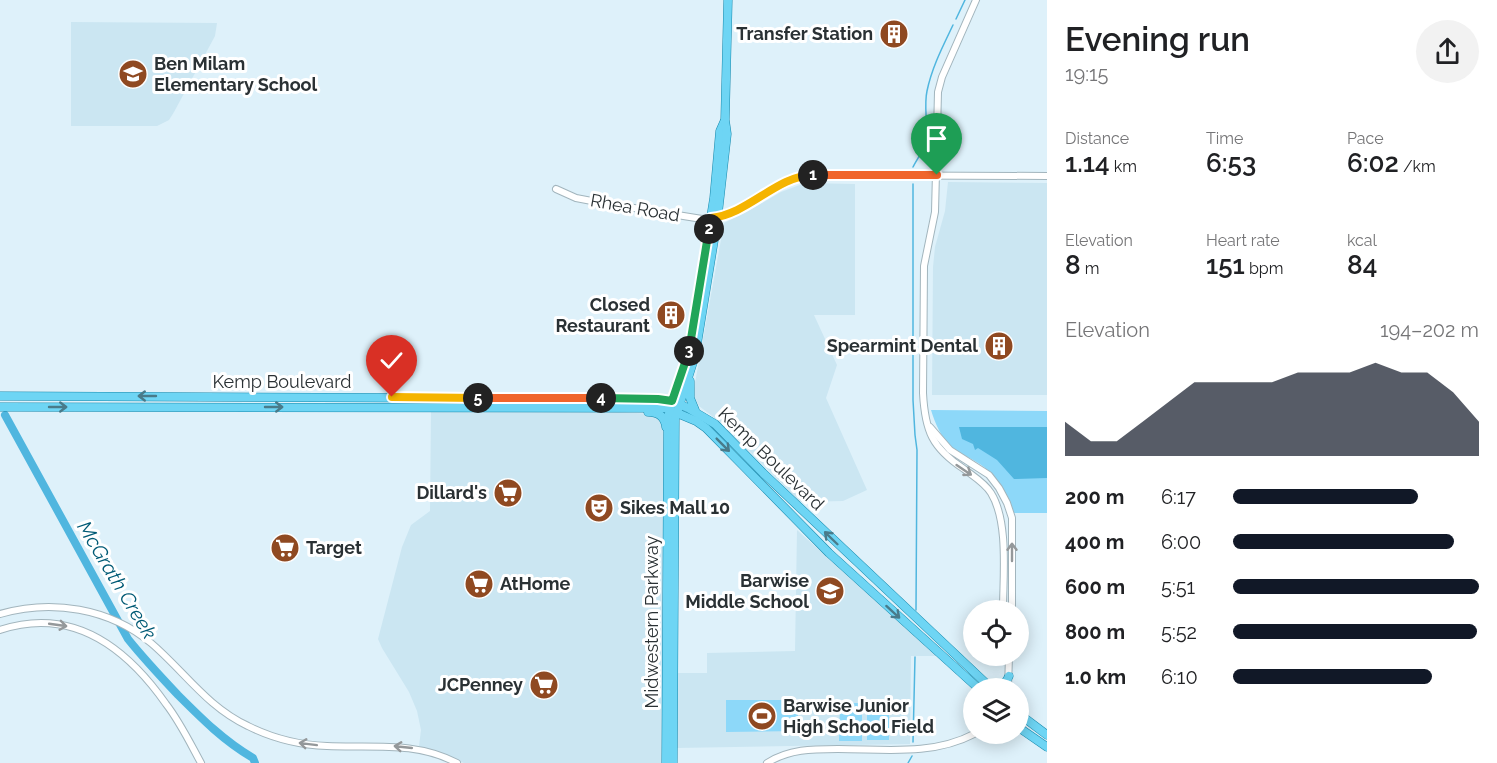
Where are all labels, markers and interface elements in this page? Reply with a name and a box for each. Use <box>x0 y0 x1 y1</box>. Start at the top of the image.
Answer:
building icon: Transfer Station <box>878 18 910 50</box>
text: Evening run <box>1065 20 1250 59</box>
button: share <box>1416 20 1479 83</box>
place label: Transfer Station <box>736 23 873 44</box>
place label: Ben Milam Elementary School <box>154 53 318 95</box>
school or university icon: Ben Milam Elementary School <box>117 58 149 90</box>
text: 19:15 <box>1065 62 1109 86</box>
pin <box>911 113 962 175</box>
icon: arrive <box>920 122 953 155</box>
text: Distance <box>1065 129 1129 148</box>
text: Time <box>1206 129 1243 148</box>
text: Pace <box>1347 129 1384 148</box>
text: 1.14 <box>1065 148 1110 178</box>
text: 6:53 <box>1206 148 1256 178</box>
text: 6:02 <box>1347 148 1399 178</box>
text: km <box>1110 157 1137 176</box>
text: /km <box>1399 157 1436 176</box>
pin: 1 <box>798 160 828 190</box>
text: 1 <box>809 165 817 184</box>
street label: Rhea Road <box>589 189 681 226</box>
pin: 2 <box>694 214 724 244</box>
text: 2 <box>704 219 714 238</box>
text: Elevation <box>1065 231 1133 250</box>
text: Heart rate <box>1206 231 1280 250</box>
text: kcal <box>1347 231 1377 250</box>
text: 8 <box>1065 250 1081 280</box>
text: 151 <box>1206 250 1245 280</box>
text: 84 <box>1347 250 1377 280</box>
text: m <box>1081 259 1099 278</box>
text: bpm <box>1245 259 1283 278</box>
place label: Closed Restaurant <box>555 294 650 336</box>
building icon: Closed Restaurant <box>655 299 687 331</box>
text: Elevation <box>1065 318 1150 342</box>
text: 194–202 m <box>1380 318 1479 342</box>
building icon: Spearmint Dental <box>983 330 1015 362</box>
pin <box>366 335 417 397</box>
place label: Spearmint Dental <box>827 335 978 356</box>
pin: 3 <box>674 336 704 366</box>
text: 3 <box>685 341 693 360</box>
icon: check <box>375 344 408 377</box>
street label: Kemp Boulevard <box>213 371 351 392</box>
pin: 5 <box>463 383 493 413</box>
pin: 4 <box>586 383 616 413</box>
text: 5 <box>474 388 482 407</box>
text: 4 <box>596 388 606 407</box>
one-way arrow <box>138 390 158 402</box>
one-way arrow <box>48 401 68 413</box>
one-way arrow <box>264 401 284 413</box>
street label: Kemp Boulevard <box>714 403 829 514</box>
one-way arrow <box>716 437 731 452</box>
one-way arrow <box>955 464 972 476</box>
supermarket icon: Dillard's <box>492 477 524 509</box>
place label: Dillard's <box>416 482 487 503</box>
text: 200 m <box>1065 485 1124 509</box>
text: 6:17 <box>1161 485 1196 509</box>
theatre icon: Sikes Mall 10 <box>583 492 615 524</box>
place label: Sikes Mall 10 <box>620 497 730 518</box>
water label: McGrath Creek <box>72 517 162 644</box>
one-way arrow <box>823 530 838 545</box>
text: 400 m <box>1065 530 1124 554</box>
text: 6:00 <box>1161 530 1201 554</box>
supermarket icon: Target <box>269 532 301 564</box>
street label: Midwestern Parkway <box>641 535 662 708</box>
place label: Target <box>306 537 362 558</box>
one-way arrow <box>1006 543 1018 563</box>
supermarket icon: AtHome <box>463 568 495 600</box>
place label: Barwise Middle School <box>685 570 809 612</box>
place label: AtHome <box>500 573 570 594</box>
school or university icon: Barwise Middle School <box>814 575 846 607</box>
text: 600 m <box>1065 575 1125 599</box>
text: 5:51 <box>1161 575 1195 599</box>
map controls <box>963 600 1029 744</box>
button: locate <box>963 600 1029 666</box>
one-way arrow <box>885 605 900 619</box>
one-way arrow <box>47 619 67 630</box>
text: 800 m <box>1065 620 1125 644</box>
text: 5:52 <box>1161 620 1197 644</box>
text: 1.0 km <box>1065 665 1126 689</box>
text: 6:10 <box>1161 665 1198 689</box>
supermarket icon: JCPenney <box>528 669 560 701</box>
place label: JCPenney <box>438 674 523 695</box>
button: layers <box>963 678 1029 744</box>
place label: Barwise Junior High School Field <box>783 695 934 737</box>
sports icon: Barwise Junior High School Field <box>746 700 778 732</box>
one-way arrow <box>299 738 319 749</box>
one-way arrow <box>393 741 413 752</box>

